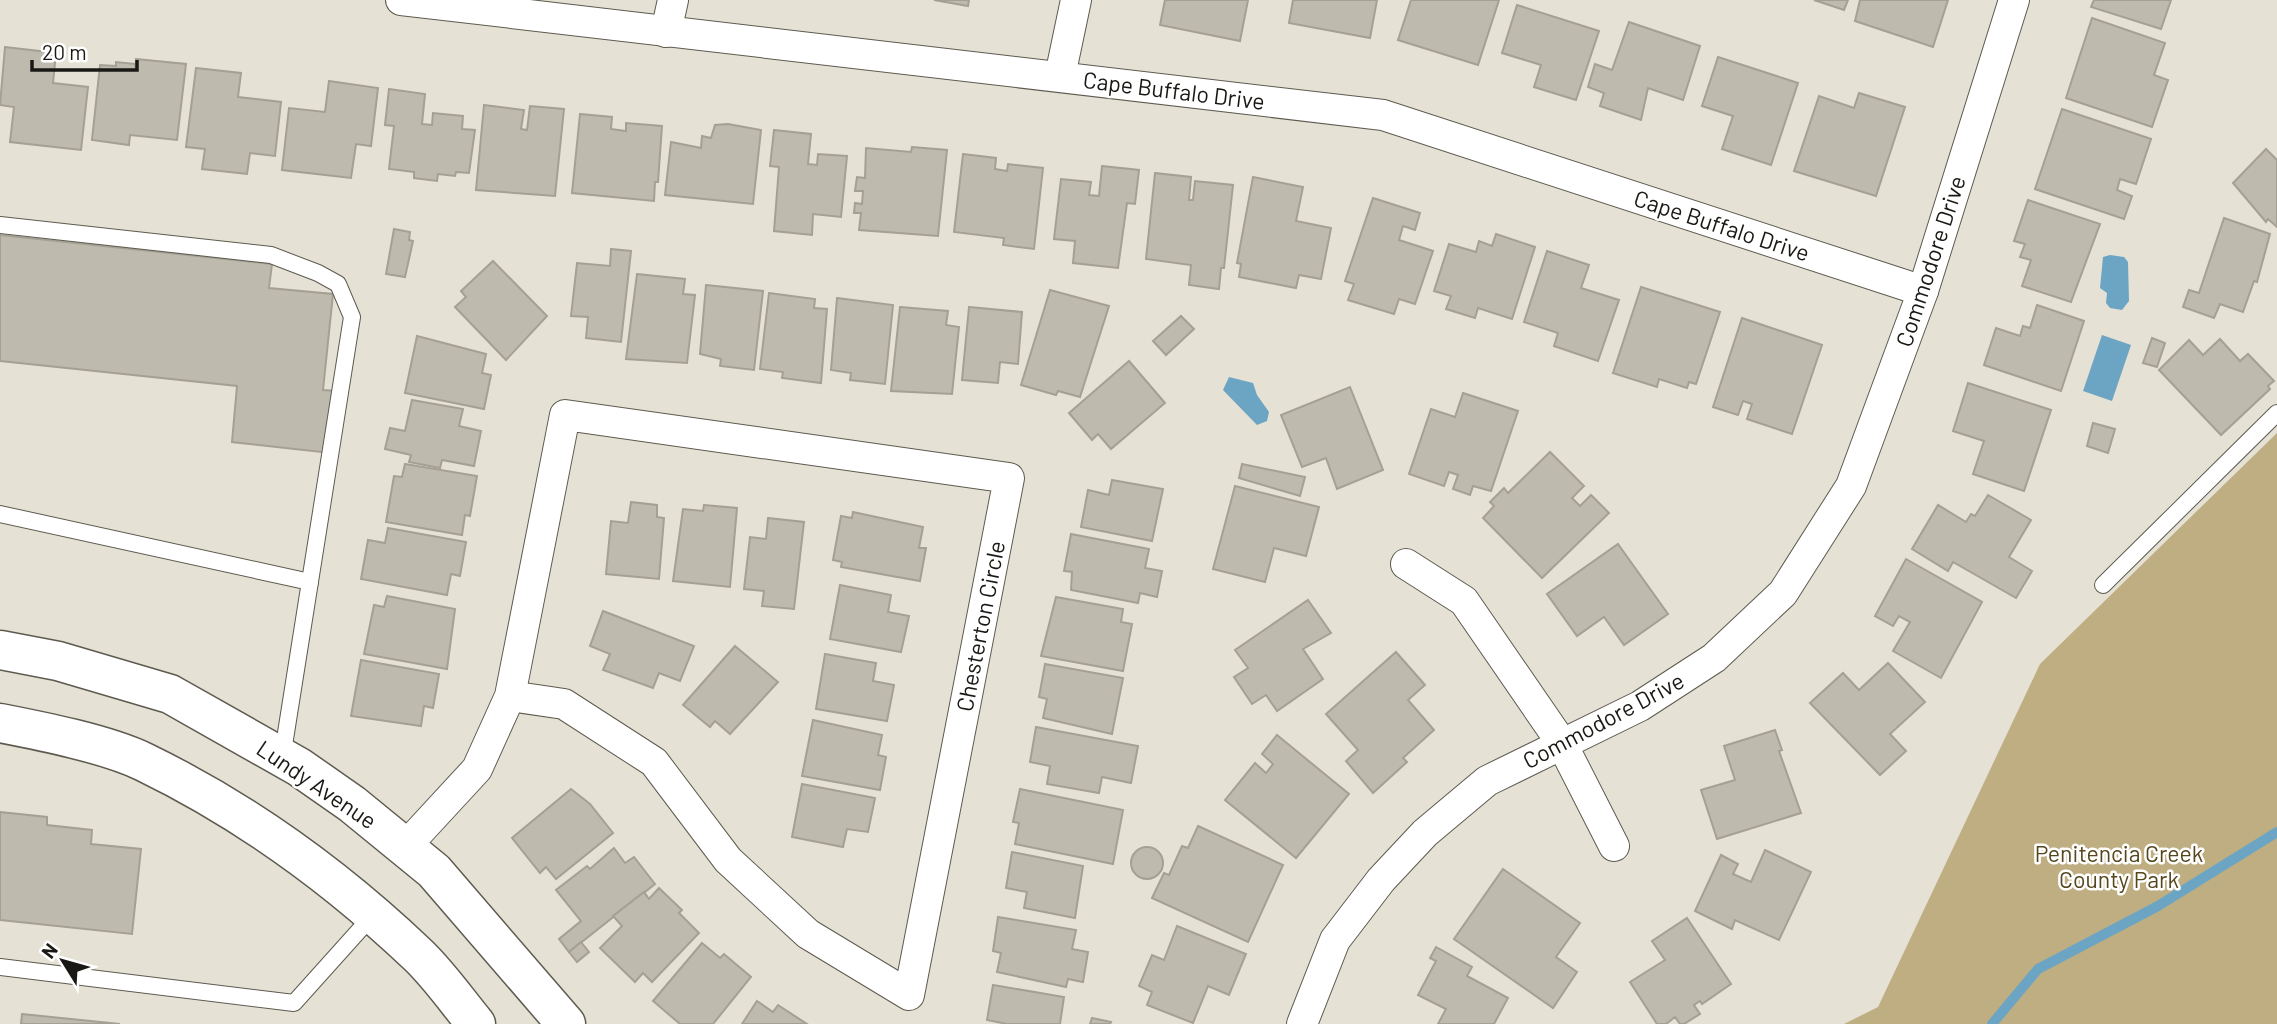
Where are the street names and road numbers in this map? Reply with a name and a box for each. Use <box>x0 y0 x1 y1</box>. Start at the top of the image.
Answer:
street label: Cape Buffalo Drive <box>1082 65 1266 115</box>
street label: Commodore Drive <box>1889 172 1971 350</box>
street label: Cape Buffalo Drive <box>1631 183 1813 267</box>
street label: Chesterton Circle <box>950 538 1010 714</box>
street label: Commodore Drive <box>1518 666 1688 774</box>
street label: Lundy Avenue <box>252 734 382 834</box>

